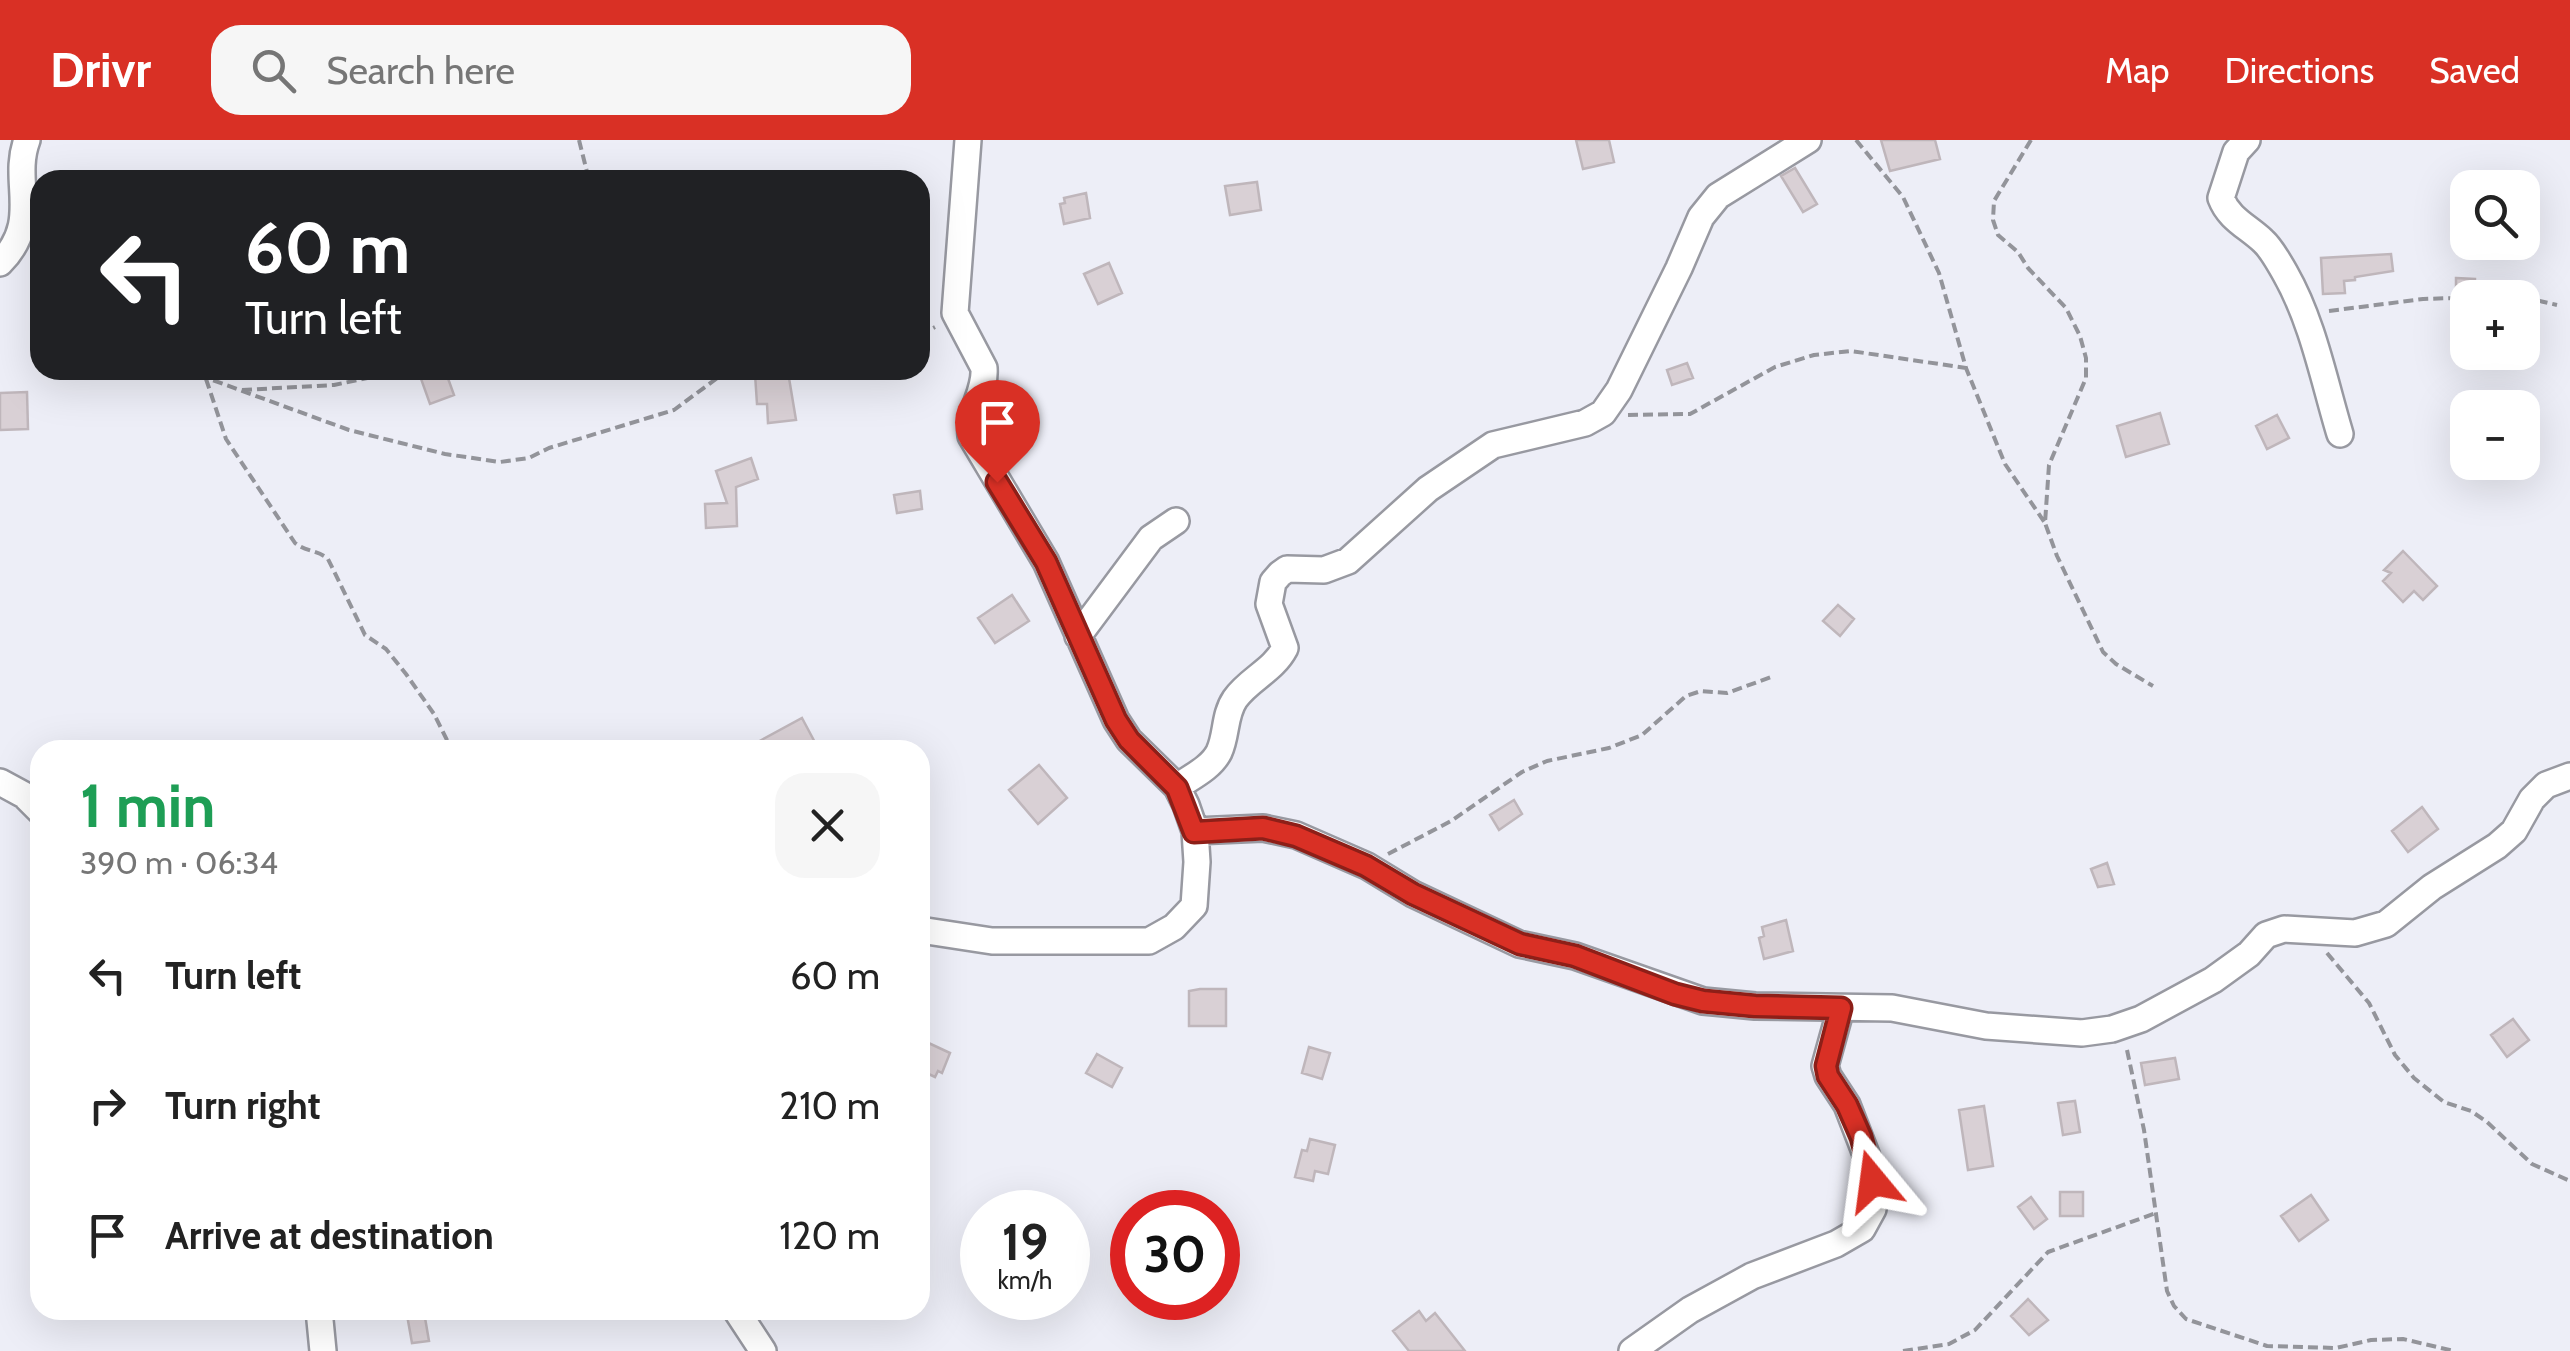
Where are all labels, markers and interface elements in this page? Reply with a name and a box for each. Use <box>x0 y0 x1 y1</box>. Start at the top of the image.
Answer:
search box <box>211 25 911 115</box>
text: Drivr <box>50 41 151 99</box>
icon: search <box>246 43 301 98</box>
text: Search here <box>326 47 515 94</box>
text: Map <box>2105 49 2170 92</box>
text: Directions <box>2225 49 2374 92</box>
text: Saved <box>2429 49 2520 92</box>
map controls <box>2450 170 2540 480</box>
button: search <box>2450 170 2540 260</box>
text: 60 m <box>245 205 410 291</box>
icon: left <box>80 210 210 340</box>
button: + <box>2450 280 2540 370</box>
text: Turn left <box>245 291 402 345</box>
pin <box>955 380 1040 483</box>
button: − <box>2450 390 2540 480</box>
icon: arrive <box>970 395 1025 450</box>
text: 1 min <box>80 769 215 842</box>
button: close <box>775 773 880 878</box>
text: 390 m · 06:34 <box>80 843 278 882</box>
icon: left <box>80 948 135 1003</box>
text: Turn left <box>165 952 301 999</box>
text: 60 m <box>790 952 880 999</box>
icon: right <box>80 1078 135 1133</box>
text: Turn right <box>165 1082 321 1129</box>
text: 210 m <box>779 1082 880 1129</box>
position arrow <box>1821 1129 1925 1233</box>
speed limit sign: 30 <box>1110 1190 1240 1320</box>
icon: arrive <box>80 1208 135 1263</box>
text: Arrive at destination <box>165 1212 494 1259</box>
text: 120 m <box>779 1212 880 1259</box>
text: 19 <box>1002 1212 1048 1273</box>
text: km/h <box>998 1265 1052 1295</box>

